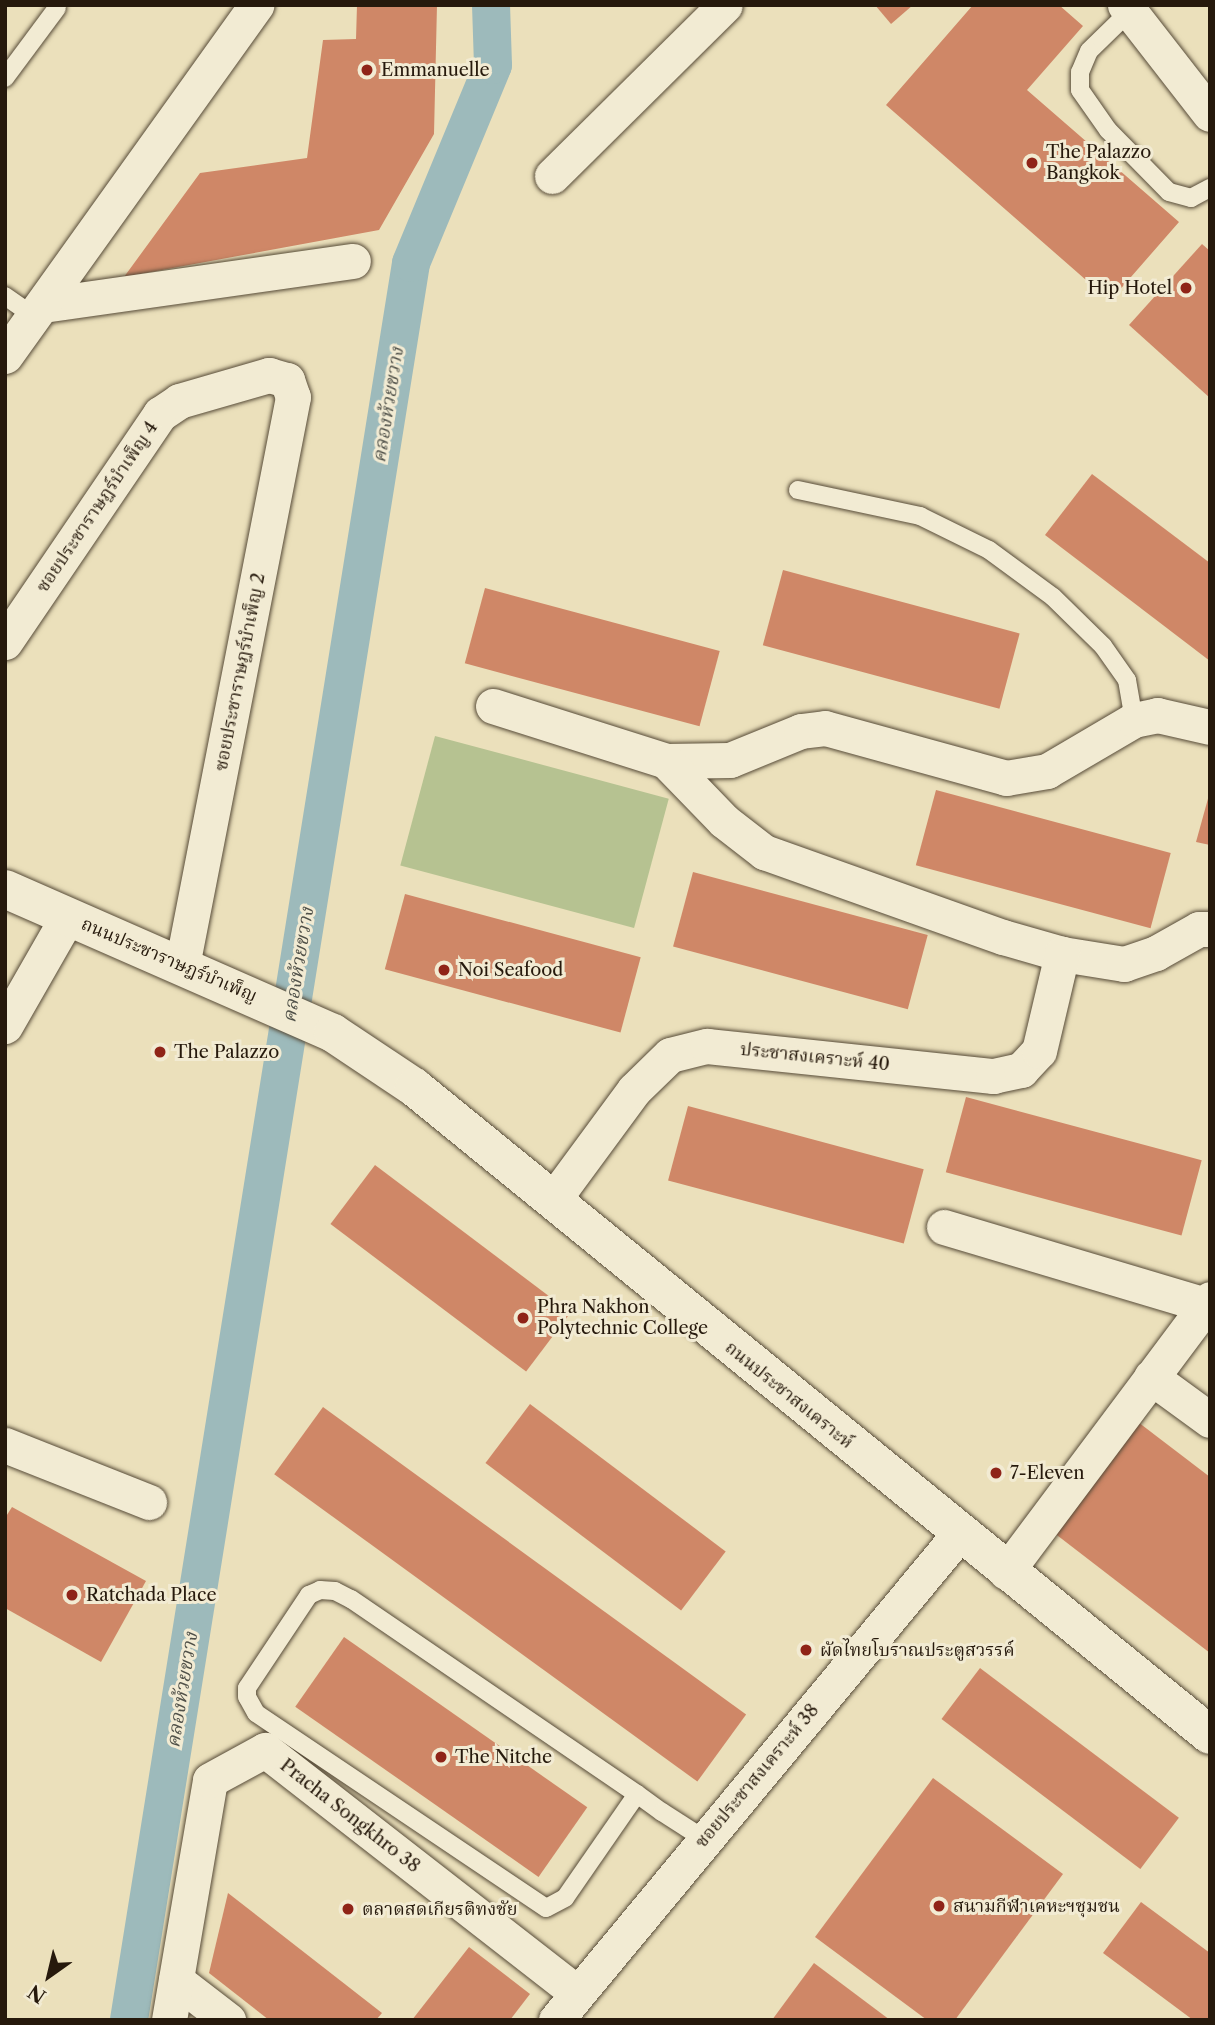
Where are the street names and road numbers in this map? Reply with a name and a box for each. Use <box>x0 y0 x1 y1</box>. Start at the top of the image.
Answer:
street label: ซอยประชาราษฎร์บำเพ็ญ 4 <box>32 417 162 597</box>
street label: ซอยประชาราษฎร์บำเพ็ญ 2 <box>210 571 270 773</box>
street label: ถนนประชาราษฎร์บำเพ็ญ <box>78 913 260 1007</box>
street label: ประชาสงเคราะห์ 40 <box>739 1038 891 1076</box>
street label: ถนนประชาสงเคราะห์ <box>721 1337 857 1453</box>
street label: ซอยประชาสงเคราะห์ 38 <box>691 1700 823 1852</box>
street label: Pracha Songkhro 38 <box>276 1755 424 1877</box>

